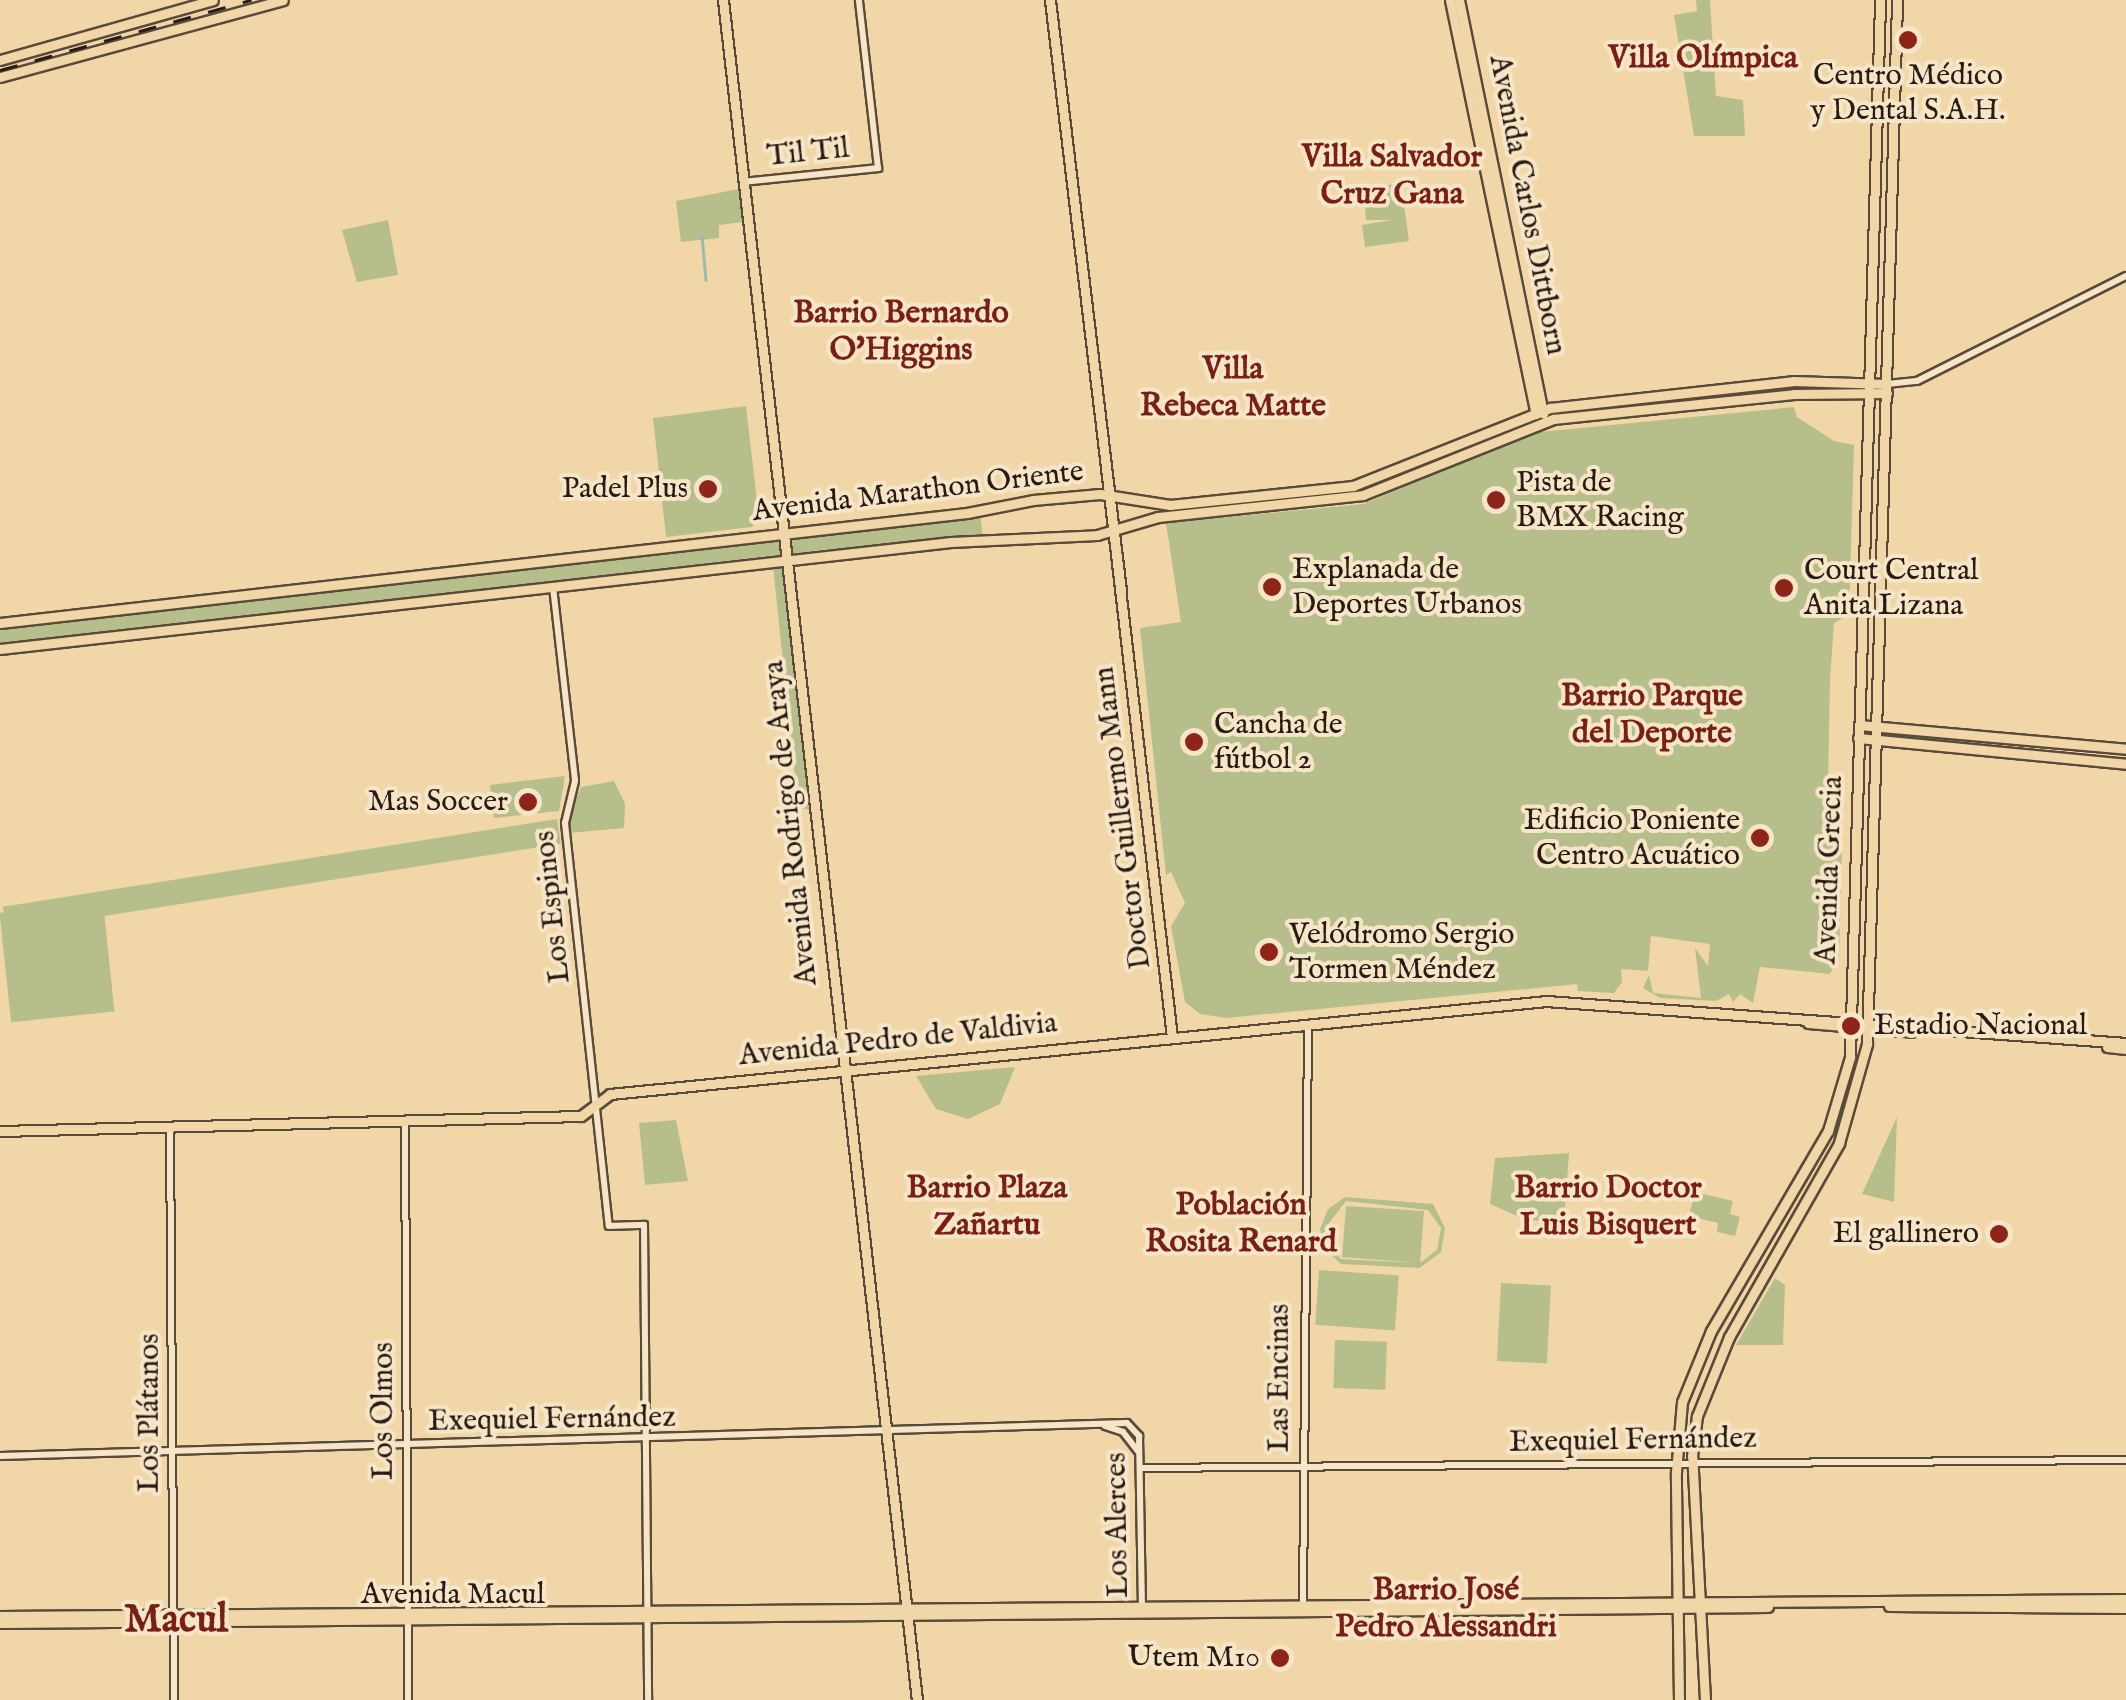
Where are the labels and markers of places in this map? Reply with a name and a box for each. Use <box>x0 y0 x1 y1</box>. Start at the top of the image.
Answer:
marker: Centro Médico y Dental S.A.H. <box>1895 27 1921 53</box>
place label: Centro Médico y Dental S.A.H. <box>1810 58 2006 128</box>
place label: Pista de BMX Racing <box>1516 465 1684 536</box>
place label: Padel Plus <box>562 471 688 507</box>
marker: Padel Plus <box>697 478 719 500</box>
marker: Pista de BMX Racing <box>1485 489 1507 511</box>
place label: Explanada de Deportes Urbanos <box>1292 552 1522 622</box>
place label: Court Central Anita Lizana <box>1804 553 1979 624</box>
marker: Explanada de Deportes Urbanos <box>1261 576 1283 598</box>
marker: Court Central Anita Lizana <box>1773 577 1795 599</box>
place label: Cancha de fútbol 2 <box>1214 707 1343 778</box>
marker: Cancha de fútbol 2 <box>1183 731 1205 753</box>
place label: Mas Soccer <box>368 784 508 820</box>
marker: Mas Soccer <box>517 791 539 813</box>
place label: Edificio Poniente Centro Acuático <box>1524 803 1740 874</box>
marker: Edificio Poniente Centro Acuático <box>1749 827 1771 849</box>
place label: Velódromo Sergio Tormen Méndez <box>1289 917 1515 988</box>
marker: Velódromo Sergio Tormen Méndez <box>1258 941 1280 963</box>
place label: Estadio Nacional <box>1874 1008 2087 1044</box>
marker: Estadio Nacional <box>1838 1013 1864 1039</box>
place label: El gallinero <box>1833 1216 1979 1252</box>
marker: El gallinero <box>1988 1223 2010 1245</box>
place label: Utem M10 <box>1128 1640 1260 1676</box>
marker: Utem M10 <box>1269 1647 1291 1669</box>

